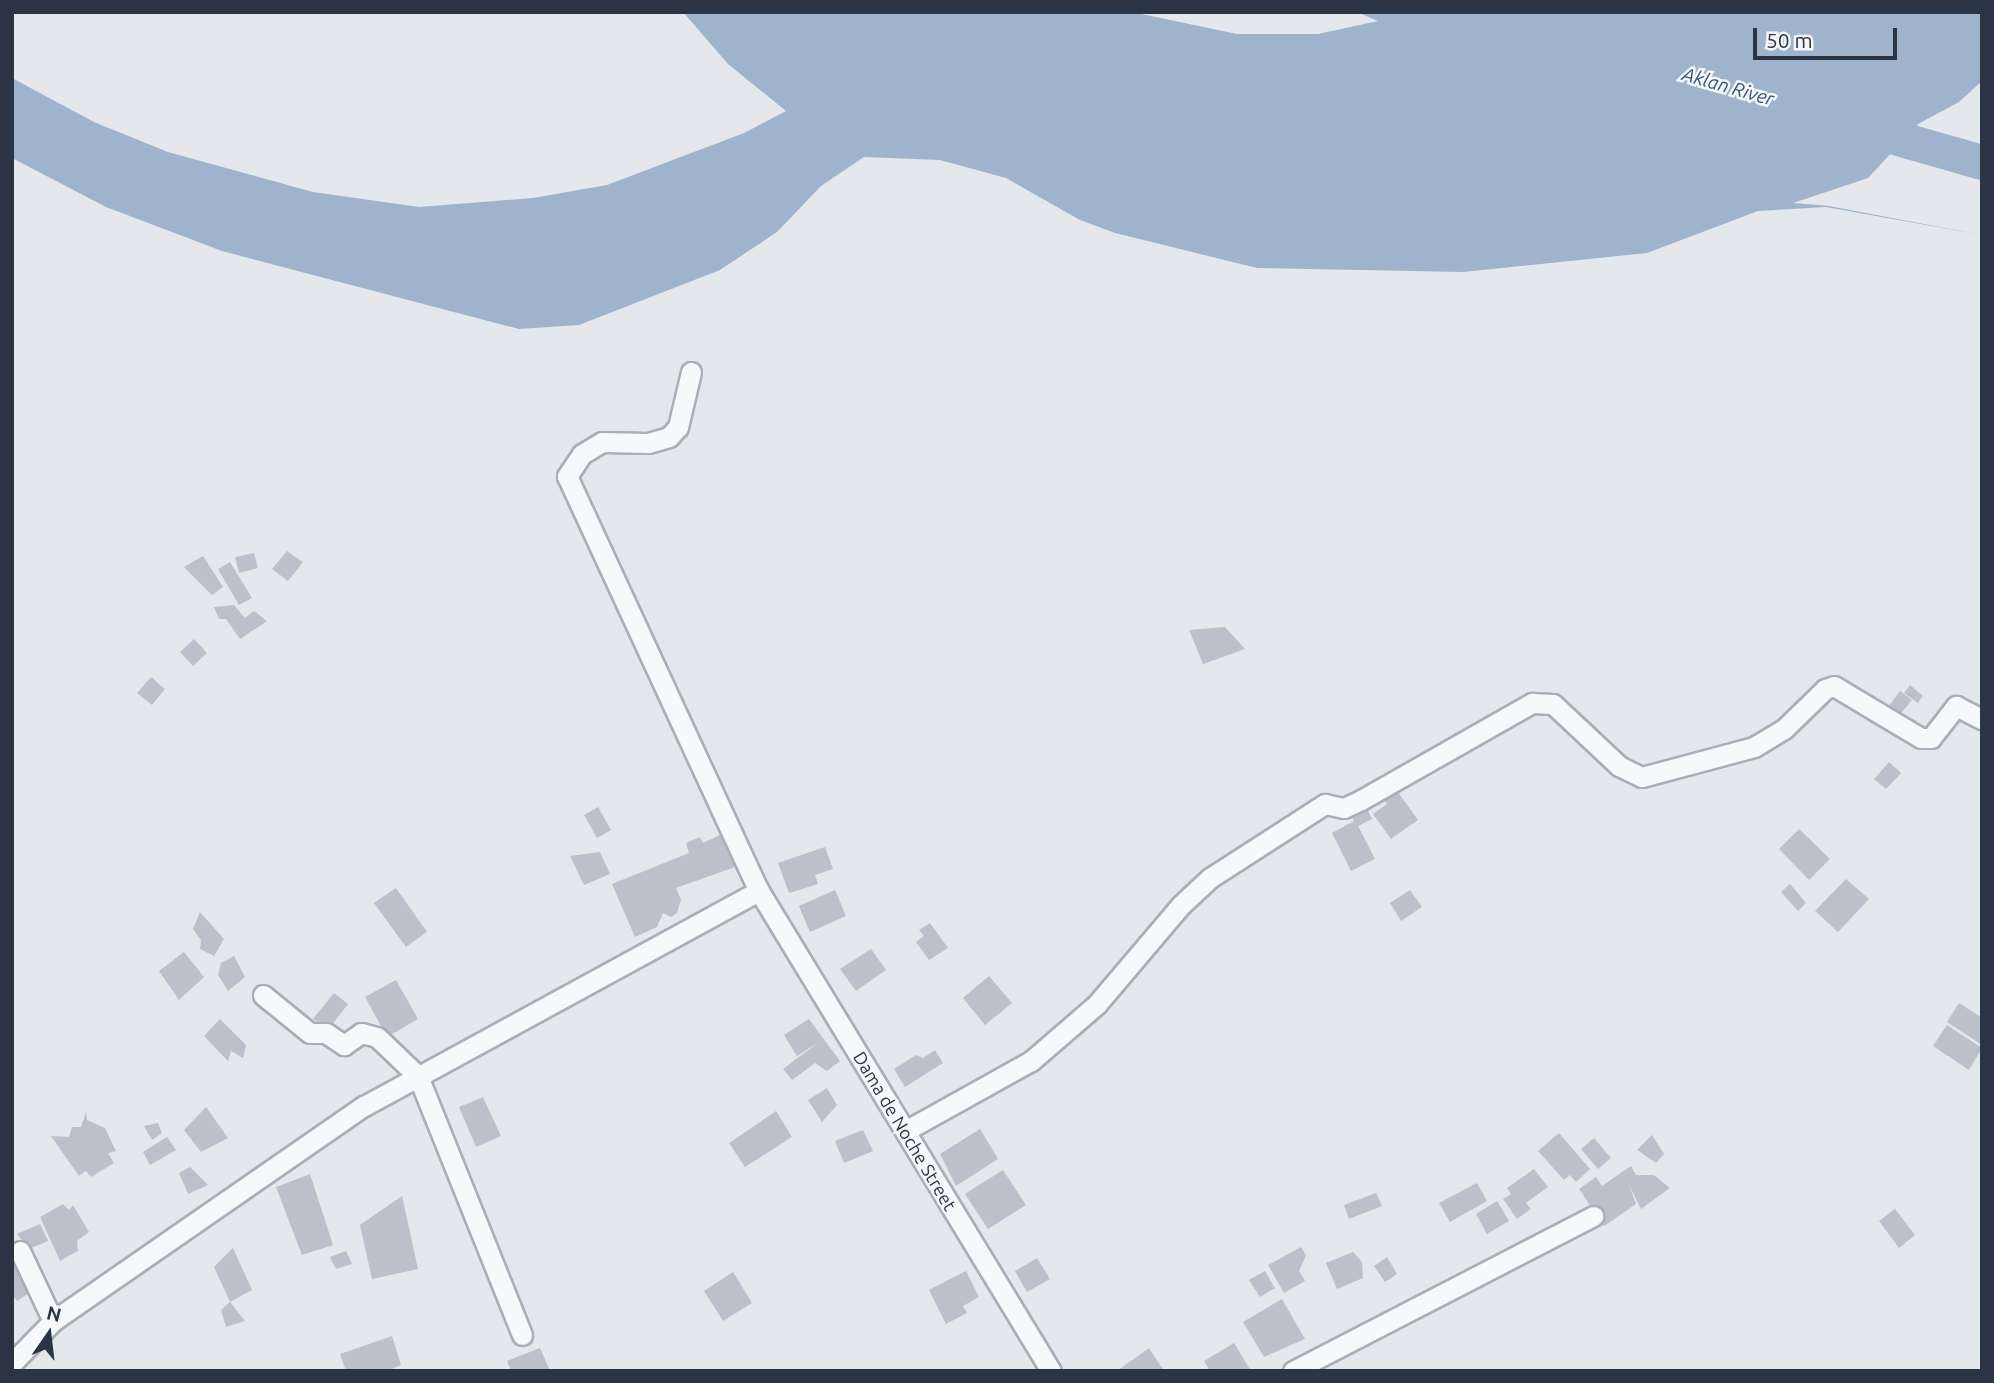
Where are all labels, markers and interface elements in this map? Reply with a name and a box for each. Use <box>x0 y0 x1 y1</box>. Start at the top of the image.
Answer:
scale bar <box>1756 14 1899 58</box>
text: 50 m <box>1766 28 1813 52</box>
water label: Aklan River <box>1680 63 1776 111</box>
street label: Dama de Noche Street <box>849 1048 961 1214</box>
north arrow <box>14 1299 84 1369</box>
text: N <box>45 1301 64 1326</box>

